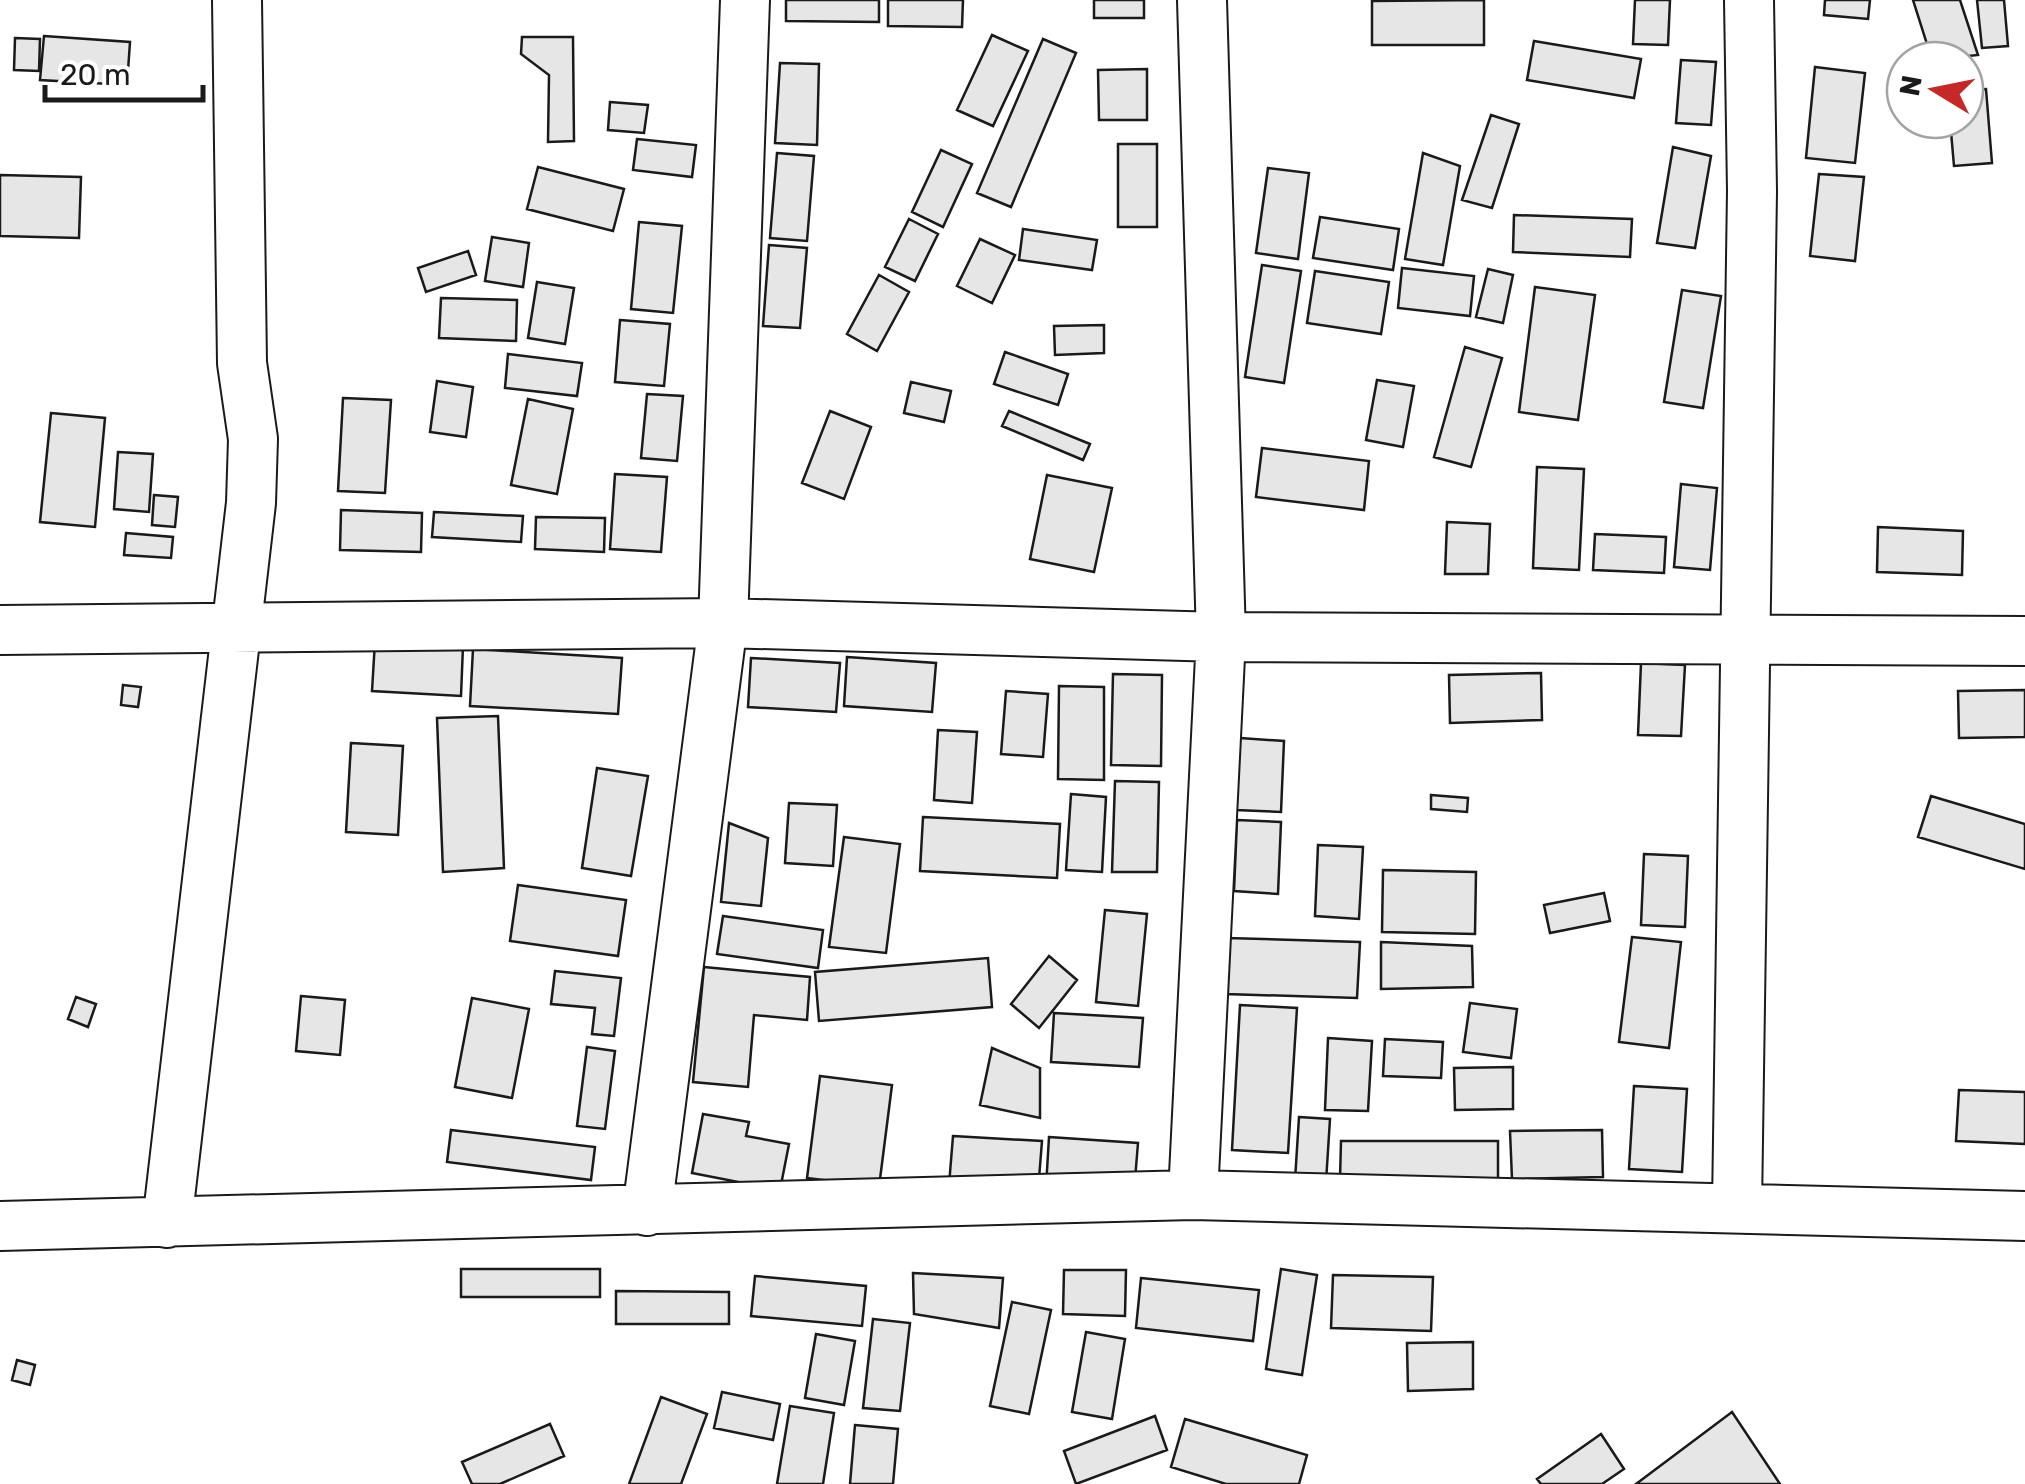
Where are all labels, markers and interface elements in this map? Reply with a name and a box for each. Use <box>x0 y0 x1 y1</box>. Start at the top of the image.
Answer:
scale bar <box>45 40 202 102</box>
north arrow <box>1885 40 1985 140</box>
text: 20 m <box>60 57 131 93</box>
text: N <box>1893 73 1929 99</box>

